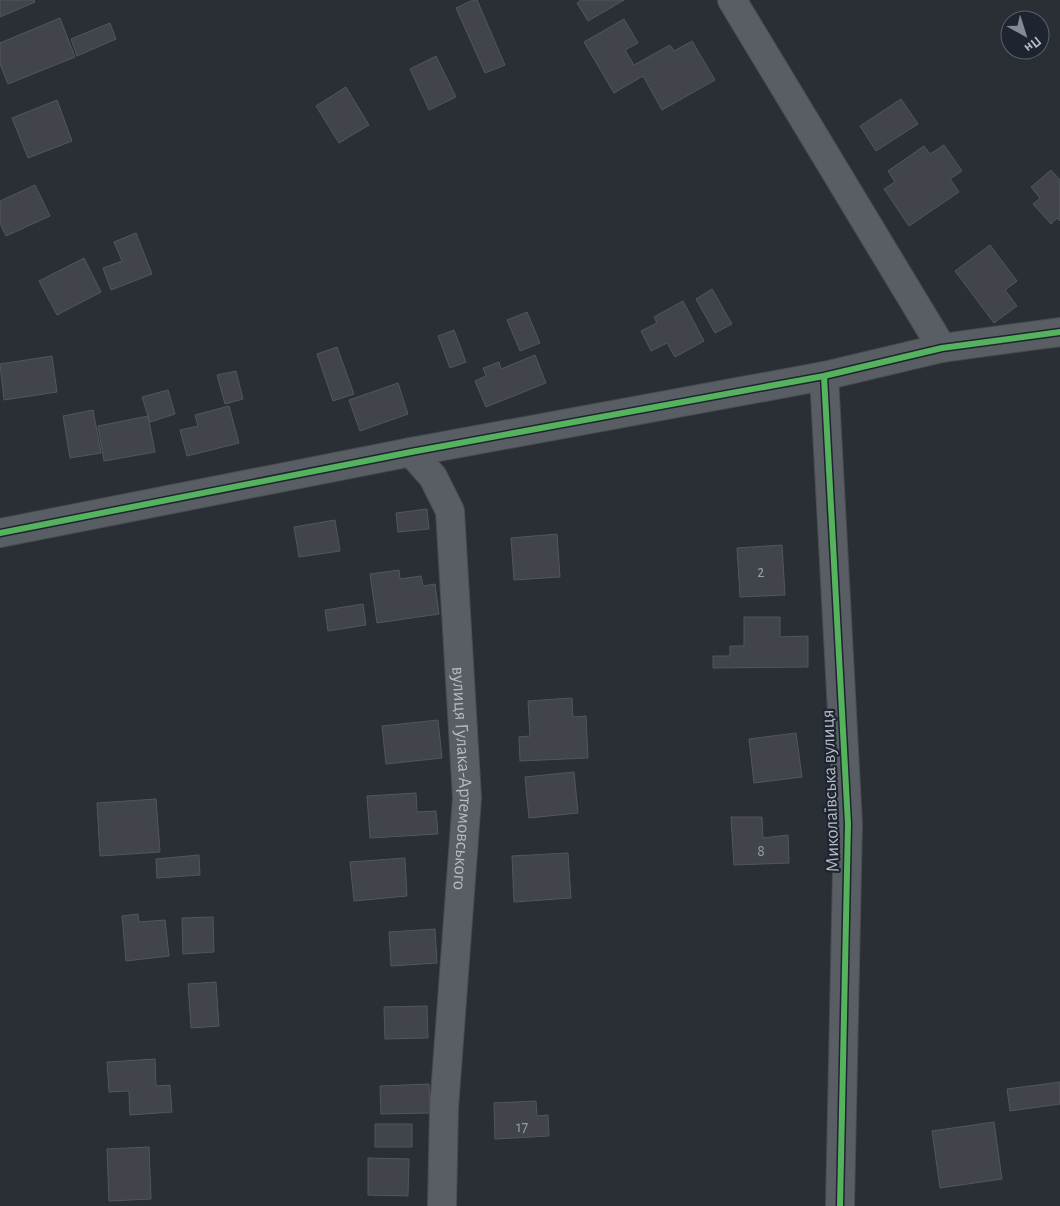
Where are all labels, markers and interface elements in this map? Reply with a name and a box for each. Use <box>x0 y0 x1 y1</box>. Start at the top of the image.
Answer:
north arrow <box>1000 10 1050 60</box>
text: Пн <box>1022 34 1044 55</box>
house number: 2 <box>757 564 765 580</box>
street label: вулиця Гулака-Артемовського <box>448 666 475 891</box>
street label: Миколаївська вулиця <box>818 709 843 873</box>
house number: 8 <box>757 843 765 859</box>
house number: 17 <box>516 1119 528 1135</box>

